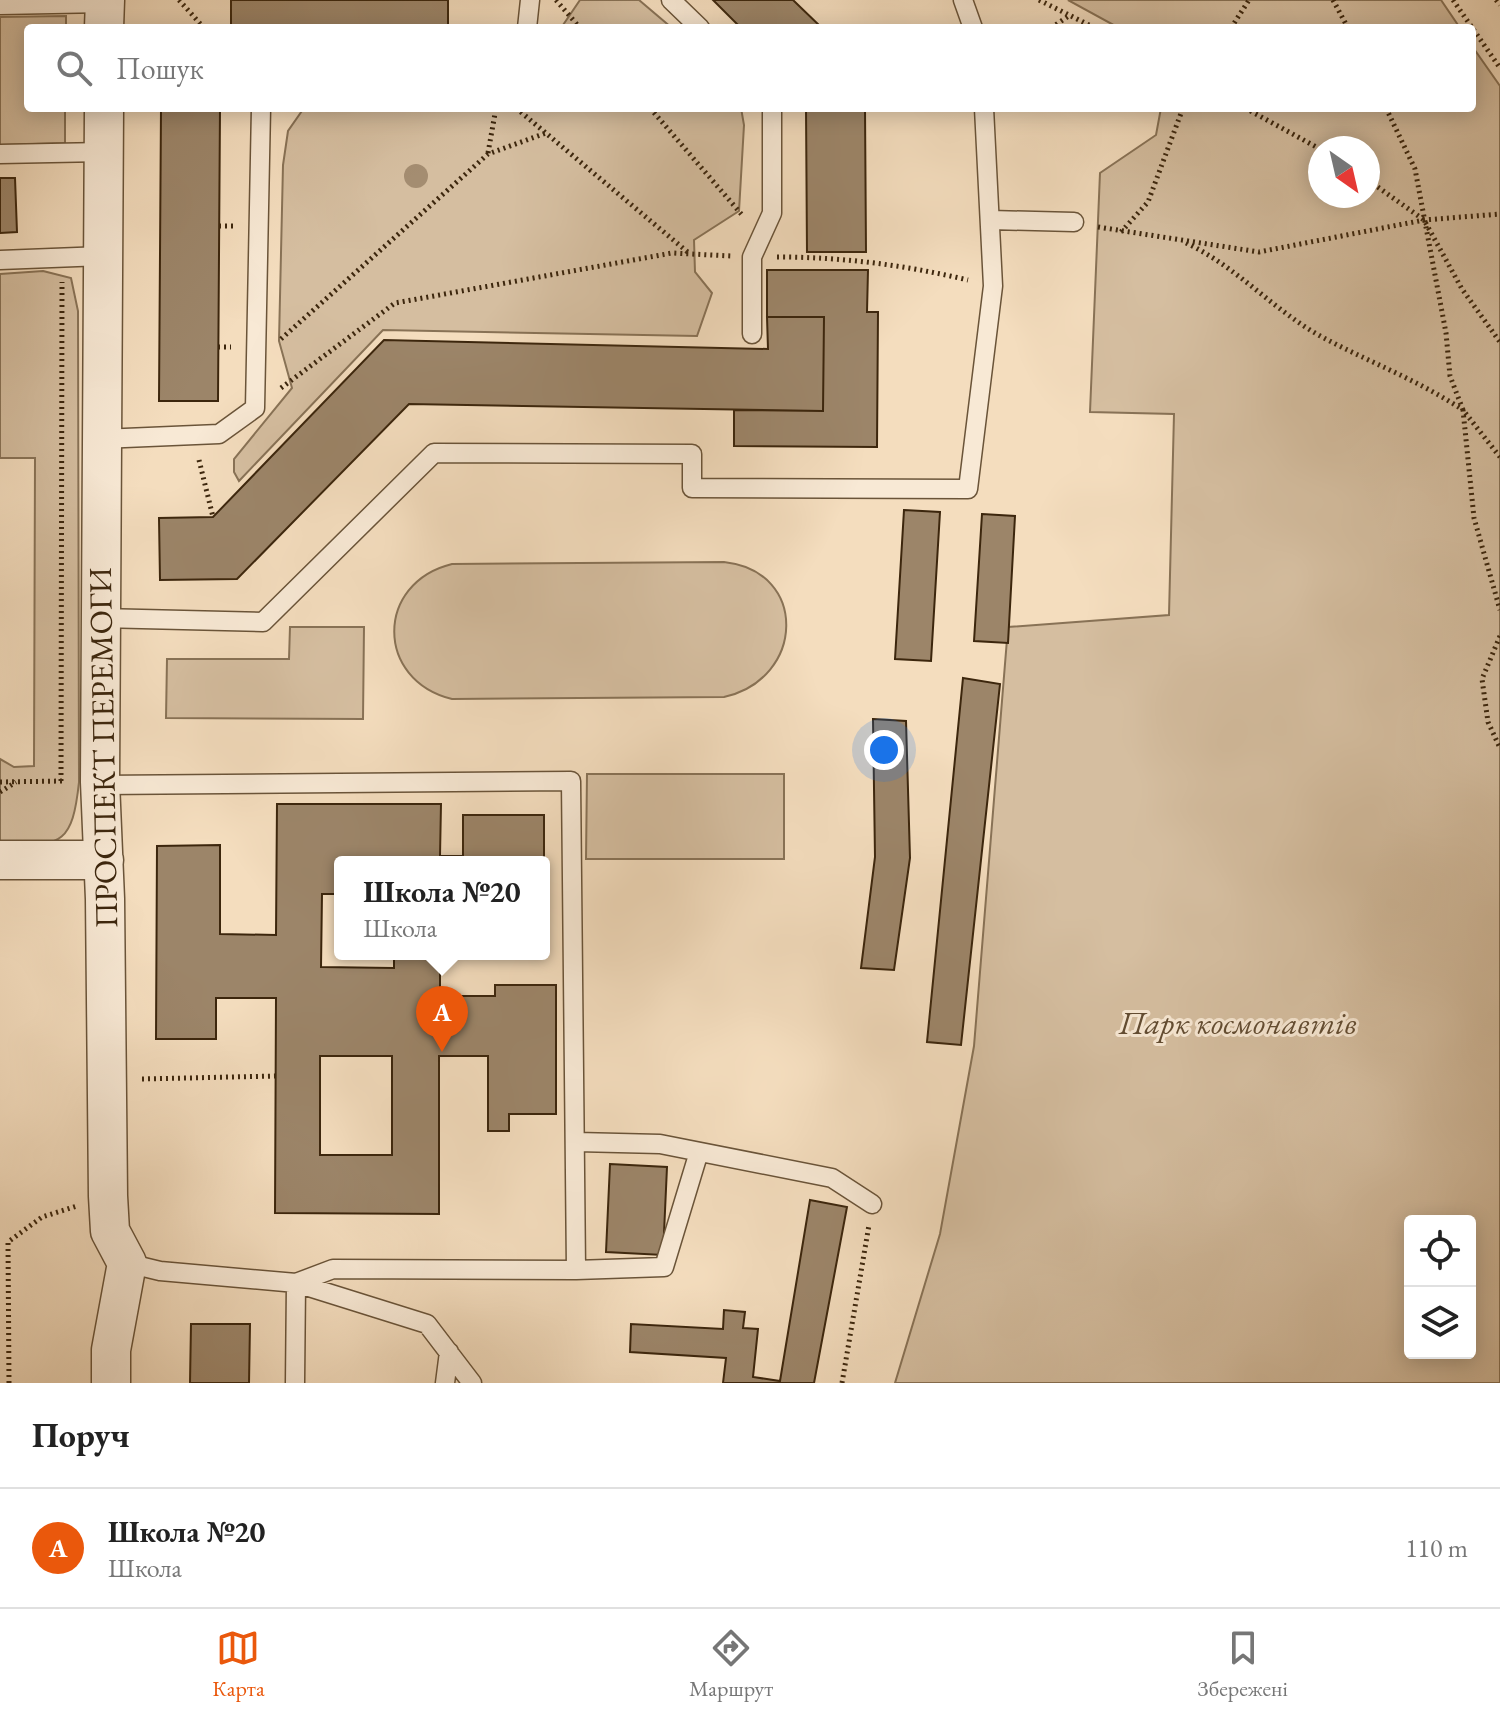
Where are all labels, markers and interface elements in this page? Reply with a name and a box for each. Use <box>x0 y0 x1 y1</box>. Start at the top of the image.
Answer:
search box <box>24 24 1476 112</box>
icon: search <box>52 46 96 90</box>
text: Пошук <box>116 49 204 88</box>
north arrow <box>1308 136 1380 208</box>
street label: ПРОСПЕКТ ПЕРЕМОГИ <box>79 567 127 929</box>
your location <box>864 730 904 770</box>
popup <box>334 856 550 960</box>
text: Школа №20 <box>363 872 521 911</box>
text: Школа <box>363 911 437 945</box>
pin: A <box>416 986 468 1052</box>
park label: Парк космонавтів <box>1118 1002 1357 1044</box>
map controls <box>1404 1215 1476 1359</box>
button: locate <box>1404 1215 1476 1287</box>
button: layers <box>1404 1287 1476 1359</box>
text: Поруч <box>32 1413 130 1457</box>
text: Школа №20 <box>108 1512 265 1551</box>
text: A <box>49 1531 67 1565</box>
text: 110 m <box>1405 1531 1468 1565</box>
text: Школа <box>108 1551 182 1585</box>
tab: Карта <box>212 1626 265 1703</box>
tab: Маршрут <box>689 1626 773 1703</box>
tab: Збережені <box>1198 1626 1288 1703</box>

